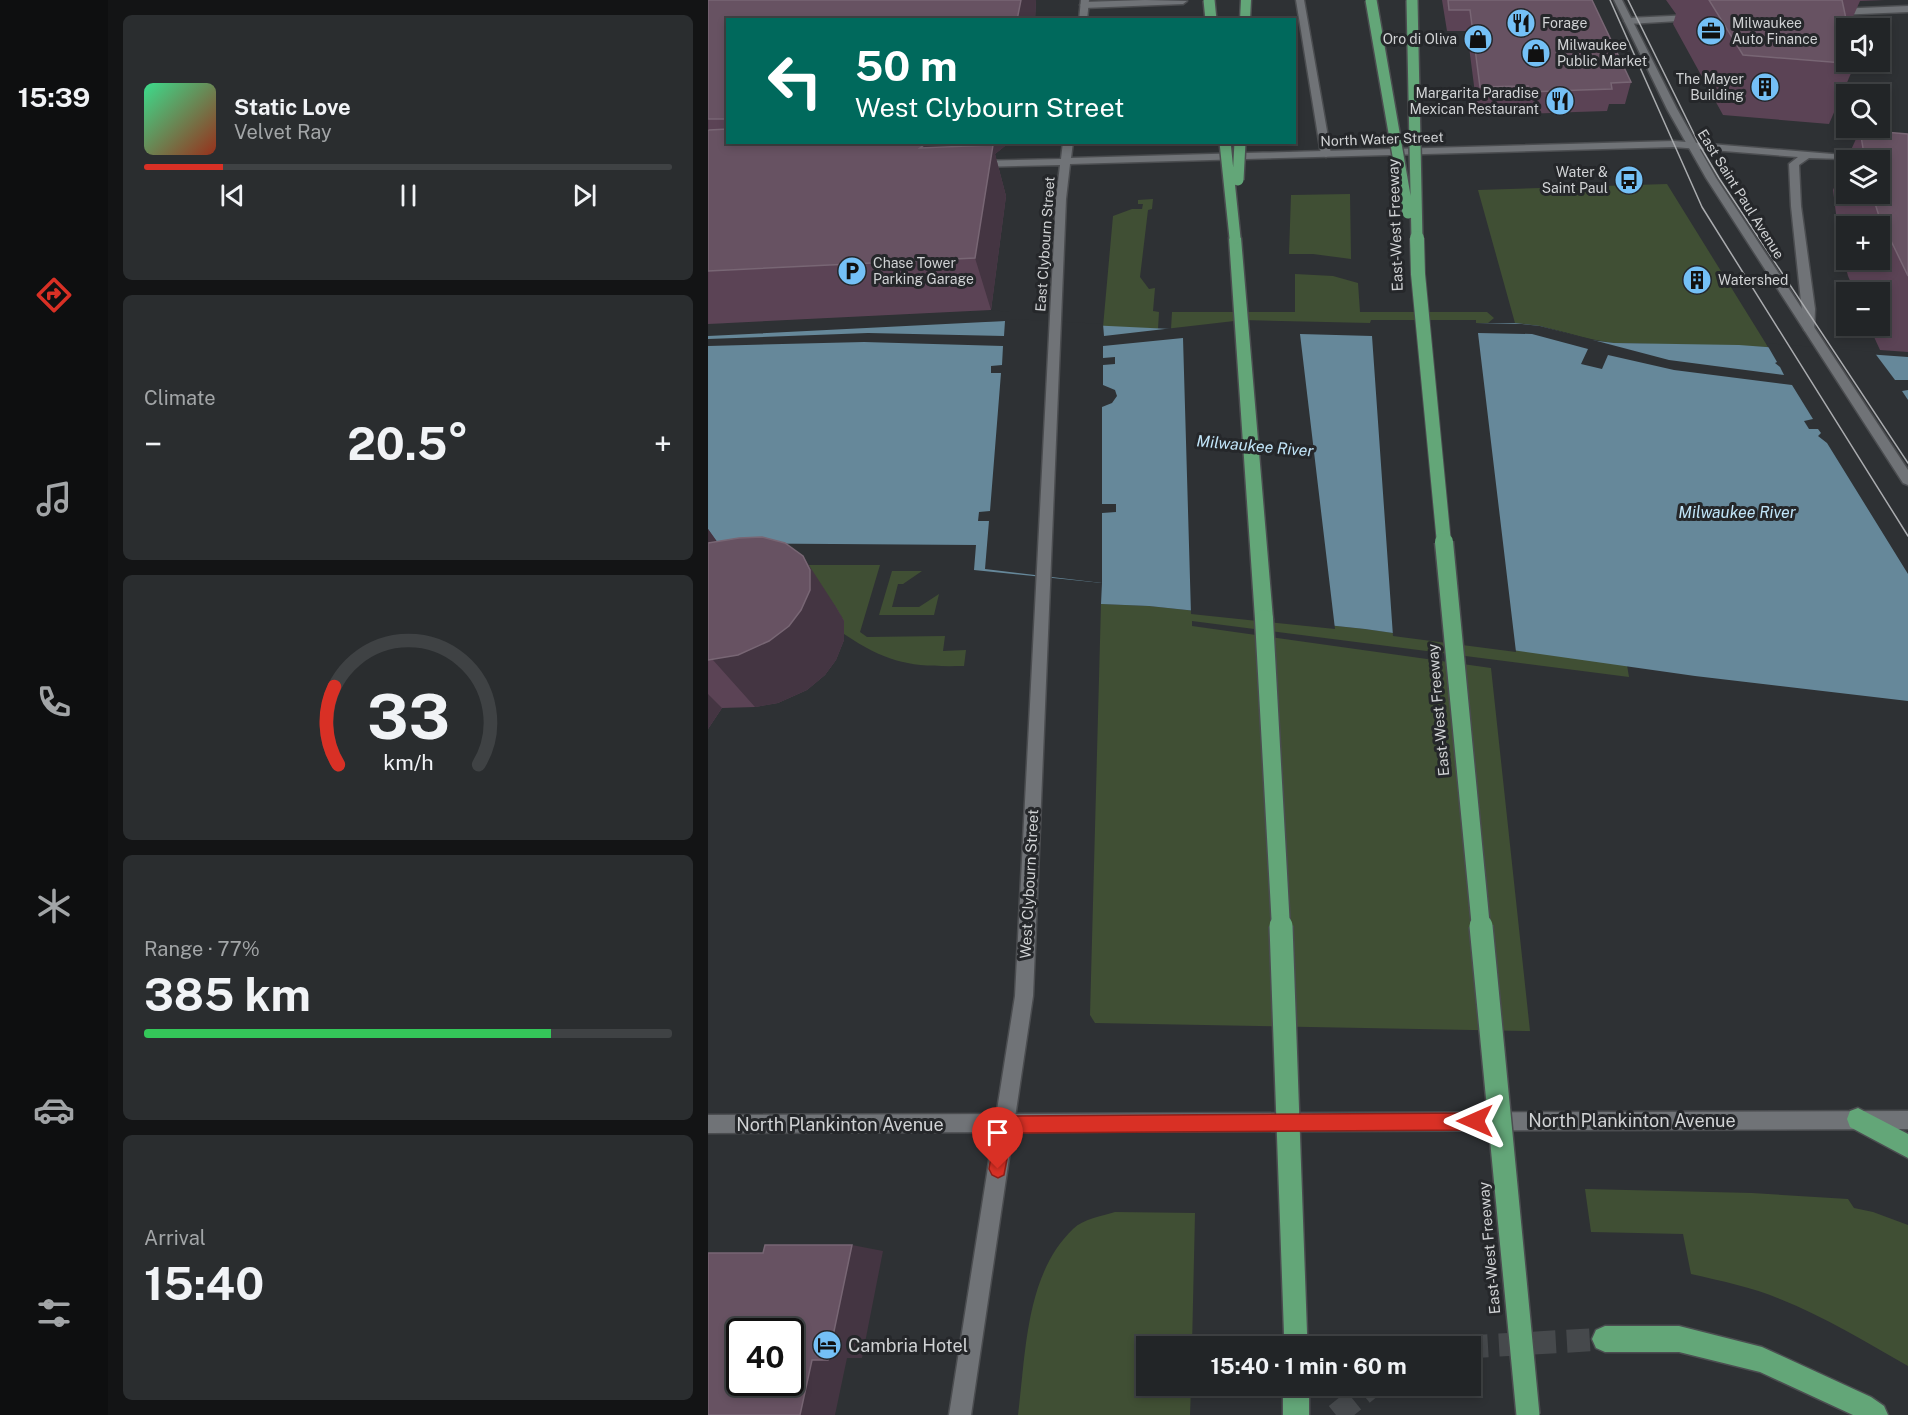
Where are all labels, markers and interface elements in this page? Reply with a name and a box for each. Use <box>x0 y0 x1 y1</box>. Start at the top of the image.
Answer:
restaurant icon: Forage <box>1505 7 1537 39</box>
place label: Forage <box>1542 15 1587 31</box>
office icon: Milwaukee Auto Finance <box>1695 15 1727 47</box>
place label: Milwaukee Auto Finance <box>1732 15 1818 47</box>
map controls <box>1836 18 1890 336</box>
button: sound <box>1836 18 1890 72</box>
shop icon: Oro di Oliva <box>1462 23 1494 55</box>
place label: Oro di Oliva <box>1383 31 1457 47</box>
shop icon: Milwaukee Public Market <box>1520 37 1552 69</box>
place label: Milwaukee Public Market <box>1557 37 1647 69</box>
text: 50 m <box>855 41 958 90</box>
icon: left <box>756 42 834 120</box>
place label: The Mayer Building <box>1676 71 1744 103</box>
building icon: The Mayer Building <box>1749 71 1781 103</box>
text: 15:39 <box>18 81 90 113</box>
button: search <box>1836 84 1890 138</box>
place label: Margarita Paradise Mexican Restaurant <box>1410 85 1539 117</box>
restaurant icon: Margarita Paradise Mexican Restaurant <box>1544 85 1576 117</box>
text: West Clybourn Street <box>855 91 1125 123</box>
text: Static Love <box>234 94 351 120</box>
text: Velvet Ray <box>234 120 332 144</box>
street label: East Saint Paul Avenue <box>1695 126 1788 262</box>
street label: North Water Street <box>1320 129 1444 149</box>
button: layers <box>1836 150 1890 204</box>
street label: East-West Freeway <box>1384 158 1406 292</box>
place label: Water & Saint Paul <box>1542 164 1608 196</box>
bus stop icon: Water & Saint Paul <box>1613 164 1645 196</box>
street label: East Clybourn Street <box>1032 176 1058 312</box>
icon: previous <box>216 179 249 212</box>
icon: pause <box>392 179 425 212</box>
icon: next <box>568 179 601 212</box>
button: + <box>1836 216 1890 270</box>
parking icon: Chase Tower Parking Garage <box>836 255 868 287</box>
place label: Chase Tower Parking Garage <box>873 255 974 287</box>
building icon: Watershed <box>1681 264 1713 296</box>
place label: Watershed <box>1718 272 1788 288</box>
icon: directions <box>33 274 75 316</box>
button: − <box>1836 282 1890 336</box>
text: Climate <box>144 386 216 410</box>
text: 20.5° <box>347 417 469 470</box>
text: − <box>144 425 162 463</box>
text: + <box>654 425 672 463</box>
water label: Milwaukee River <box>1196 431 1315 461</box>
icon: music <box>33 478 75 520</box>
water label: Milwaukee River <box>1678 503 1797 522</box>
street label: East-West Freeway <box>1424 643 1452 777</box>
text: 33 <box>367 680 449 753</box>
icon: phone <box>33 681 75 723</box>
text: km/h <box>383 750 433 775</box>
street label: West Clybourn Street <box>1017 809 1041 959</box>
icon: climate <box>33 885 75 927</box>
text: Range · 77% <box>144 937 260 961</box>
text: 385 km <box>144 968 311 1021</box>
icon: car <box>33 1089 75 1131</box>
position arrow <box>1443 1089 1507 1153</box>
pin <box>972 1107 1023 1169</box>
street label: North Plankinton Avenue <box>1528 1110 1736 1131</box>
street label: North Plankinton Avenue <box>736 1114 944 1135</box>
icon: arrive <box>981 1116 1014 1149</box>
street label: East-West Freeway <box>1475 1181 1503 1315</box>
text: Arrival <box>144 1226 206 1250</box>
text: 15:40 <box>144 1257 264 1310</box>
icon: filters <box>33 1292 75 1334</box>
speed limit sign: 40 <box>726 1318 804 1396</box>
hotel icon: Cambria Hotel <box>811 1329 843 1361</box>
place label: Cambria Hotel <box>848 1335 968 1356</box>
text: 15:40 · 1 min · 60 m <box>1210 1353 1407 1379</box>

